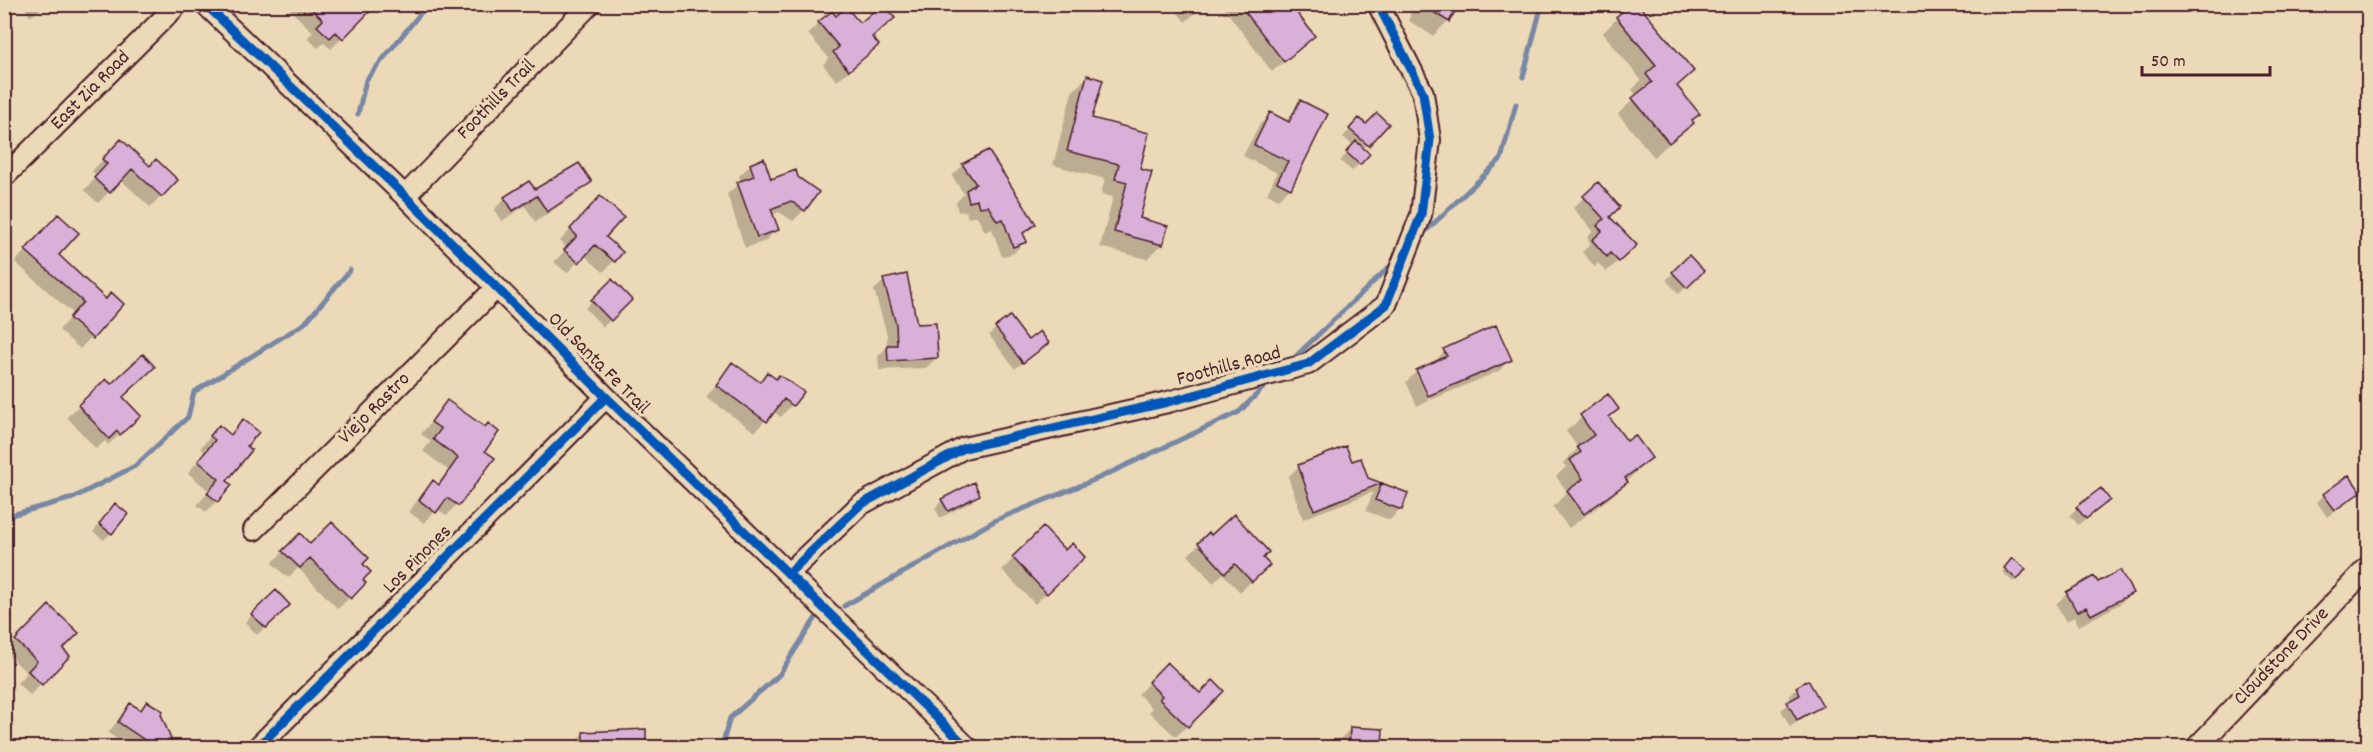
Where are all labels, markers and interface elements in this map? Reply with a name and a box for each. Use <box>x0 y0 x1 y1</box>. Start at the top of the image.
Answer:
scale bar <box>2142 39 2270 77</box>
street label: East Zia Road <box>45 45 137 137</box>
text: 50 m <box>2151 50 2186 75</box>
street label: Foothills Trail <box>451 53 543 147</box>
street label: Old Santa Fe Trail <box>541 307 656 422</box>
street label: Foothills Road <box>1174 340 1284 394</box>
street label: Viejo Rastro <box>333 366 418 451</box>
street label: Los Pinones <box>377 519 459 601</box>
street label: Cloudstone Drive <box>2228 601 2336 713</box>

